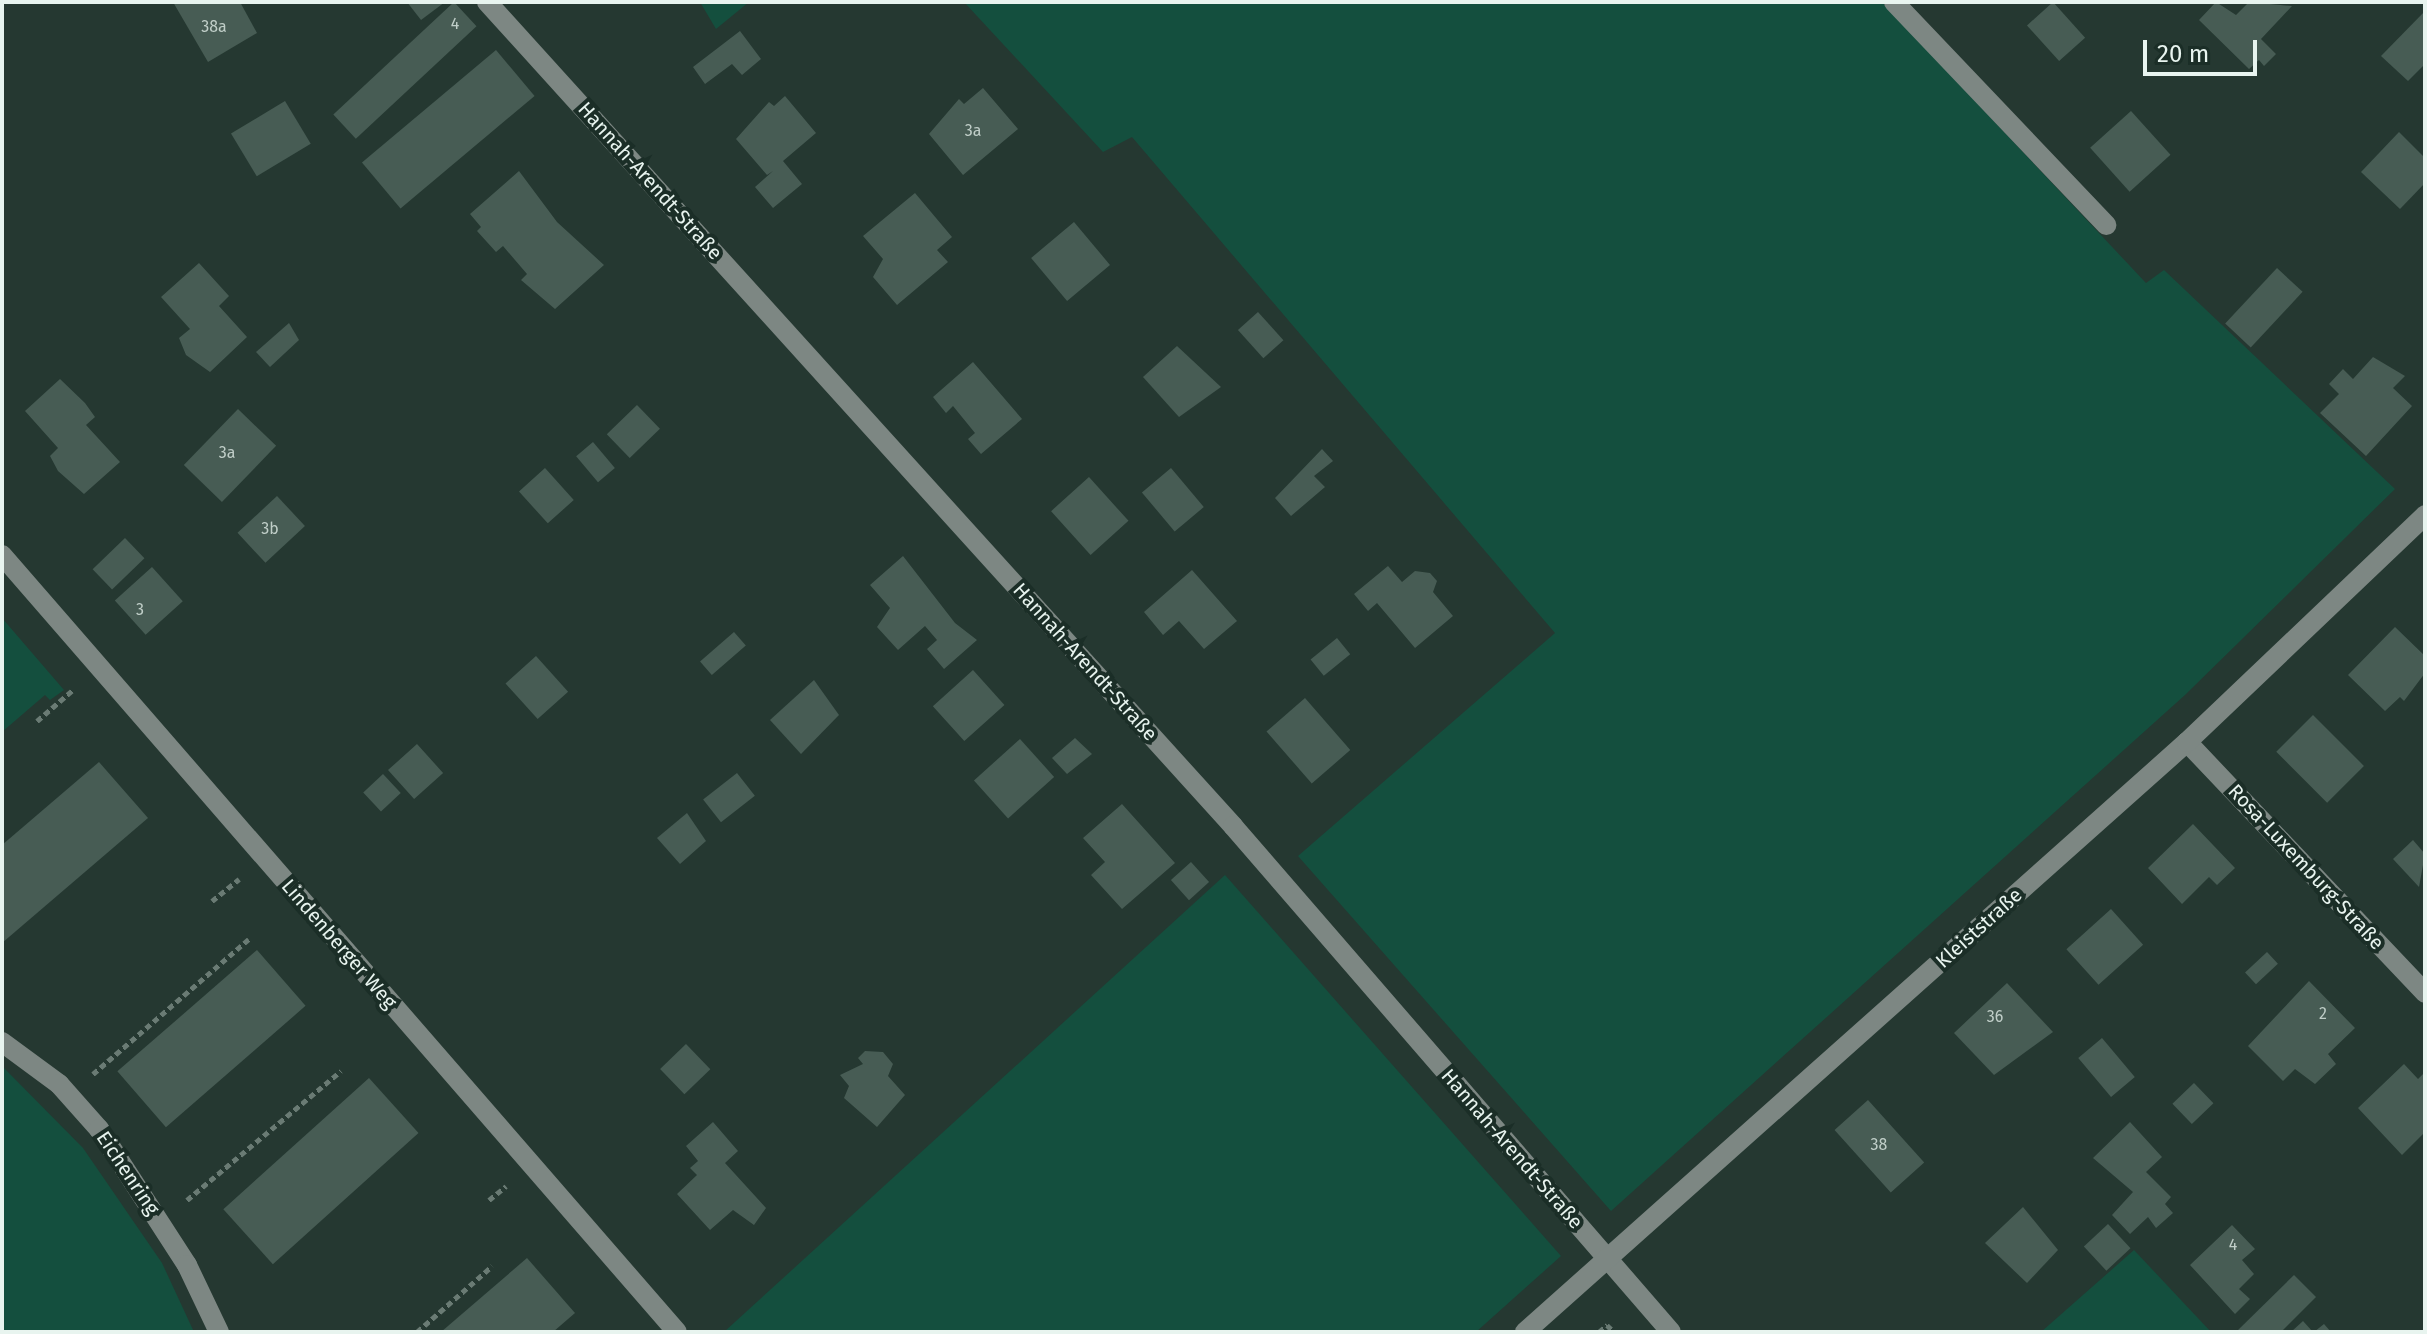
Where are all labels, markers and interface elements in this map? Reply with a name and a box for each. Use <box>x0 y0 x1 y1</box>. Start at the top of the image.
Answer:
house number: 4 <box>451 14 459 34</box>
house number: 38a <box>201 17 227 37</box>
scale bar <box>2147 24 2261 74</box>
text: 20 m <box>2157 40 2209 68</box>
street label: Hannah-Arendt-Straße <box>573 97 727 265</box>
house number: 3a <box>965 121 981 141</box>
house number: 3a <box>219 443 235 463</box>
house number: 3b <box>261 519 279 539</box>
street label: Hannah-Arendt-Straße <box>1008 578 1162 746</box>
house number: 3 <box>136 600 144 620</box>
street label: Rosa-Luxemburg-Straße <box>2223 779 2389 955</box>
street label: Lindenberger Weg <box>276 874 402 1014</box>
street label: Kleiststraße <box>1931 883 2027 973</box>
house number: 2 <box>2319 1004 2327 1024</box>
house number: 36 <box>1987 1007 2003 1027</box>
street label: Hannah-Arendt-Straße <box>1436 1064 1588 1234</box>
street label: Eichenring <box>91 1127 165 1219</box>
house number: 38 <box>1871 1135 1887 1155</box>
house number: 4 <box>2229 1235 2237 1255</box>

